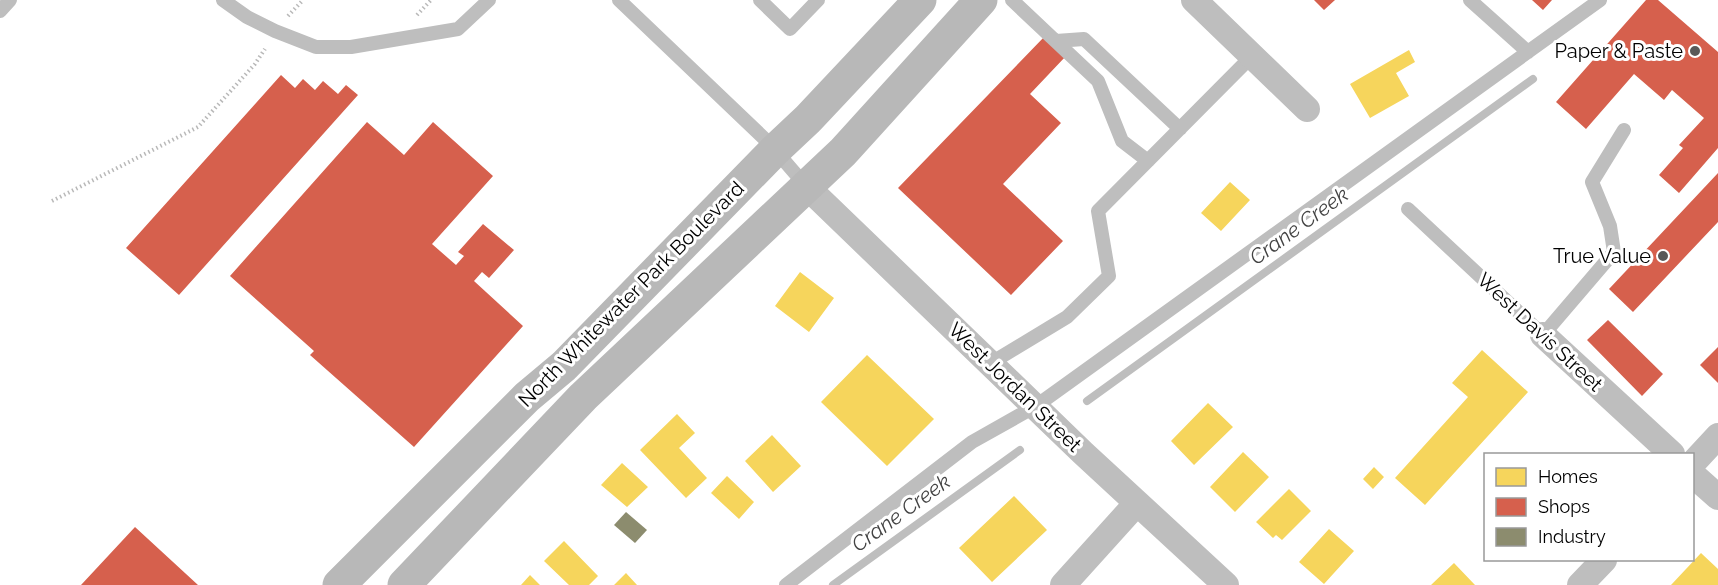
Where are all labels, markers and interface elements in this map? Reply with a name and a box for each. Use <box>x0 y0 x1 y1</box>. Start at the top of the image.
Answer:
place label: Paper & Paste <box>1554 39 1683 63</box>
marker: Paper & Paste <box>1688 44 1702 58</box>
street label: North Whitewater Park Boulevard <box>513 176 749 412</box>
water label: Crane Creek <box>1244 181 1353 270</box>
place label: True Value <box>1553 244 1651 268</box>
marker: True Value <box>1656 249 1670 263</box>
street label: West Davis Street <box>1472 268 1608 396</box>
street label: West Jordan Street <box>943 317 1087 457</box>
legend <box>1484 453 1694 561</box>
text: Homes <box>1538 466 1598 487</box>
water label: Crane Creek <box>846 468 955 557</box>
text: Shops <box>1538 496 1590 517</box>
text: Industry <box>1538 526 1606 547</box>

